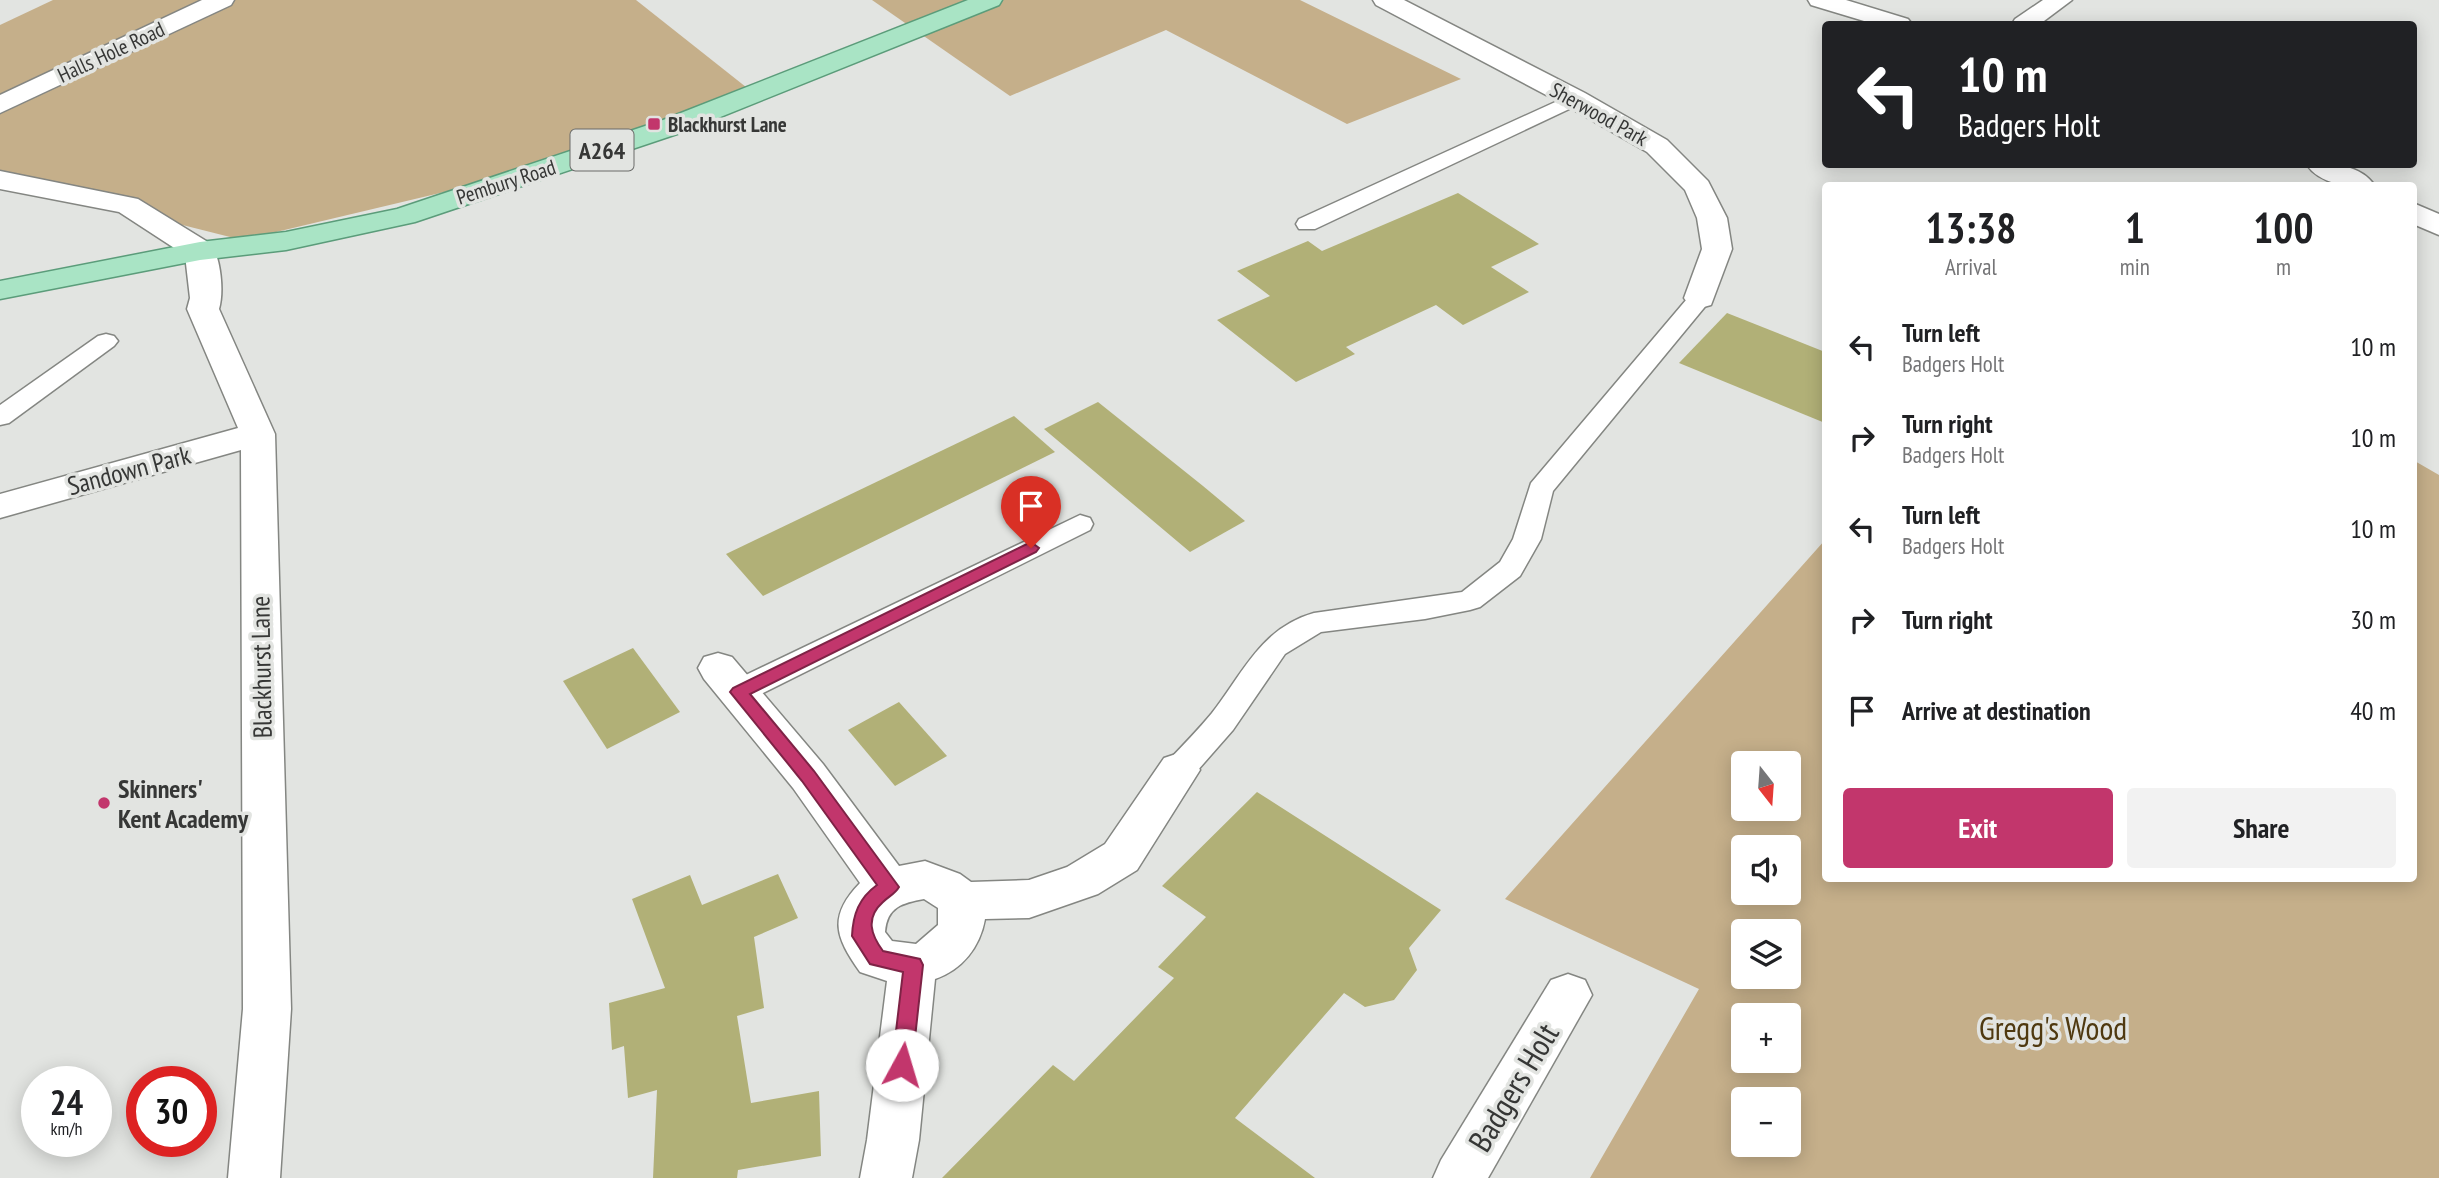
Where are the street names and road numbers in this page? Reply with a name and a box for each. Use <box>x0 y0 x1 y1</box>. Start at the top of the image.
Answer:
street label: Halls Hole Road <box>53 15 169 89</box>
street label: Sherwood Park <box>1545 76 1653 152</box>
road number: A264 <box>570 130 634 170</box>
street label: Pembury Road <box>453 153 559 211</box>
street label: Sandown Park <box>64 438 194 502</box>
street label: Blackhurst Lane <box>243 596 279 738</box>
street label: Badgers Holt <box>1458 1015 1568 1159</box>

